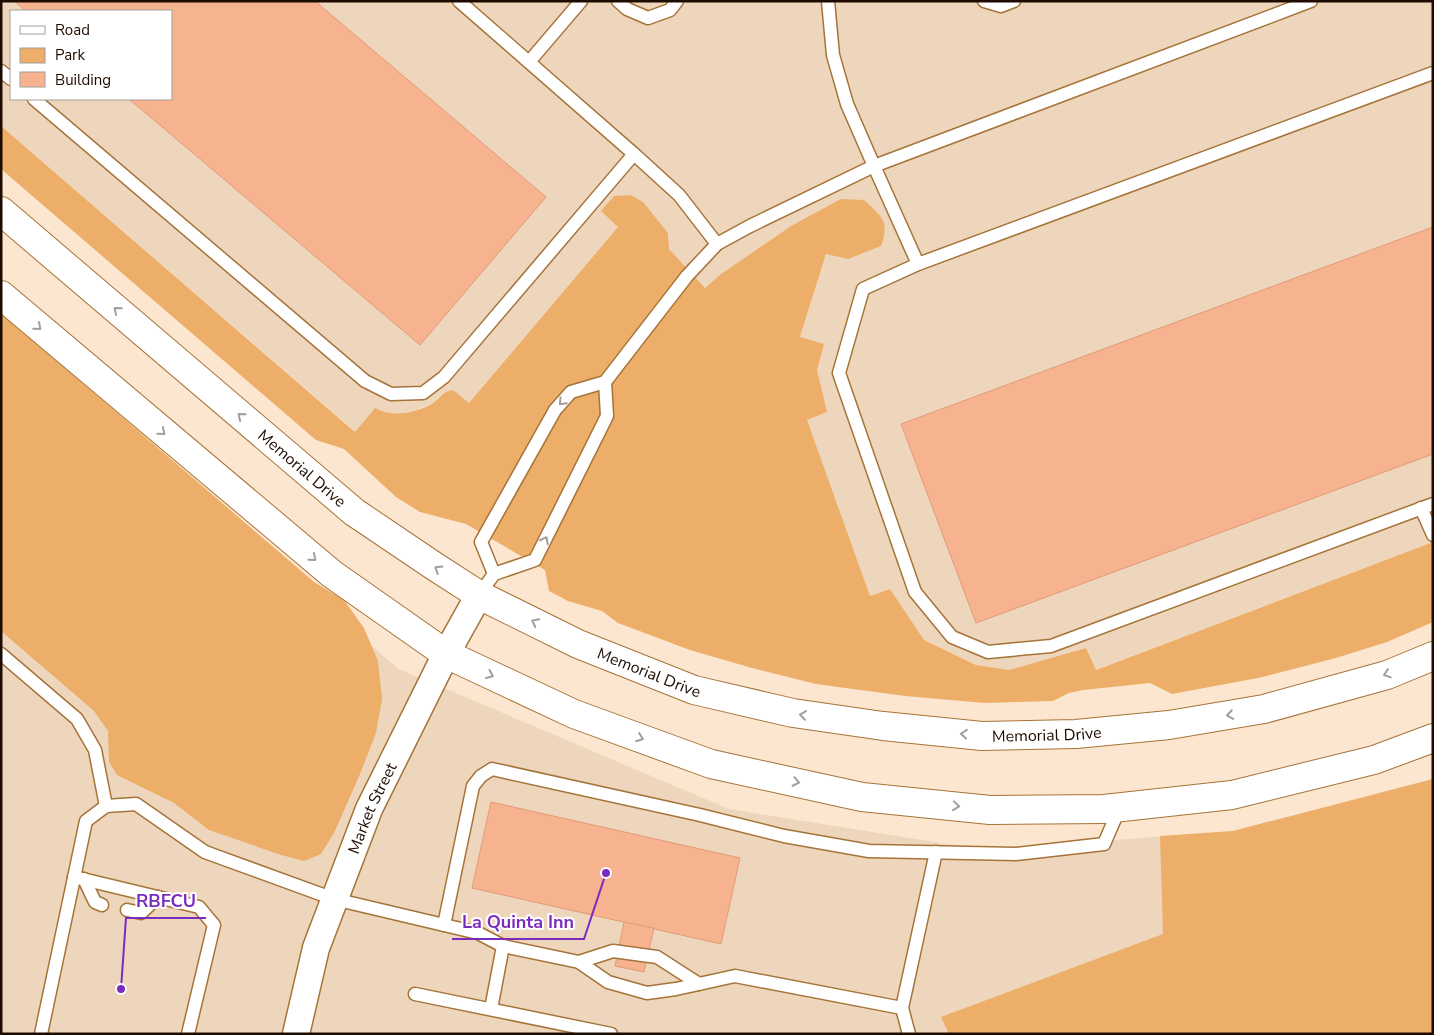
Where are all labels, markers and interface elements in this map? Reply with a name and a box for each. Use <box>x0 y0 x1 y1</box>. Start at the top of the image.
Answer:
legend <box>10 10 172 100</box>
text: Road <box>55 20 90 40</box>
text: Park <box>55 45 85 65</box>
text: Building <box>55 70 111 90</box>
one-way arrow <box>114 307 123 316</box>
one-way arrow <box>32 321 41 330</box>
one-way arrow <box>559 396 568 405</box>
one-way arrow <box>237 413 246 422</box>
street label: Memorial Drive <box>253 425 351 513</box>
one-way arrow <box>157 426 166 435</box>
one-way arrow <box>539 536 549 545</box>
one-way arrow <box>307 552 316 561</box>
one-way arrow <box>434 566 444 575</box>
one-way arrow <box>531 618 540 628</box>
street label: Memorial Drive <box>594 643 703 703</box>
one-way arrow <box>1384 668 1392 678</box>
one-way arrow <box>485 669 494 679</box>
one-way arrow <box>1226 709 1234 720</box>
one-way arrow <box>799 710 807 720</box>
street label: Memorial Drive <box>992 722 1103 748</box>
one-way arrow <box>960 729 968 740</box>
one-way arrow <box>635 732 643 742</box>
street label: Market Street <box>343 759 403 857</box>
one-way arrow <box>791 776 800 787</box>
one-way arrow <box>952 801 960 812</box>
callout: RBFCU <box>126 885 206 918</box>
text: RBFCU <box>136 889 196 913</box>
callout: La Quinta Inn <box>452 906 584 939</box>
text: La Quinta Inn <box>462 910 574 934</box>

